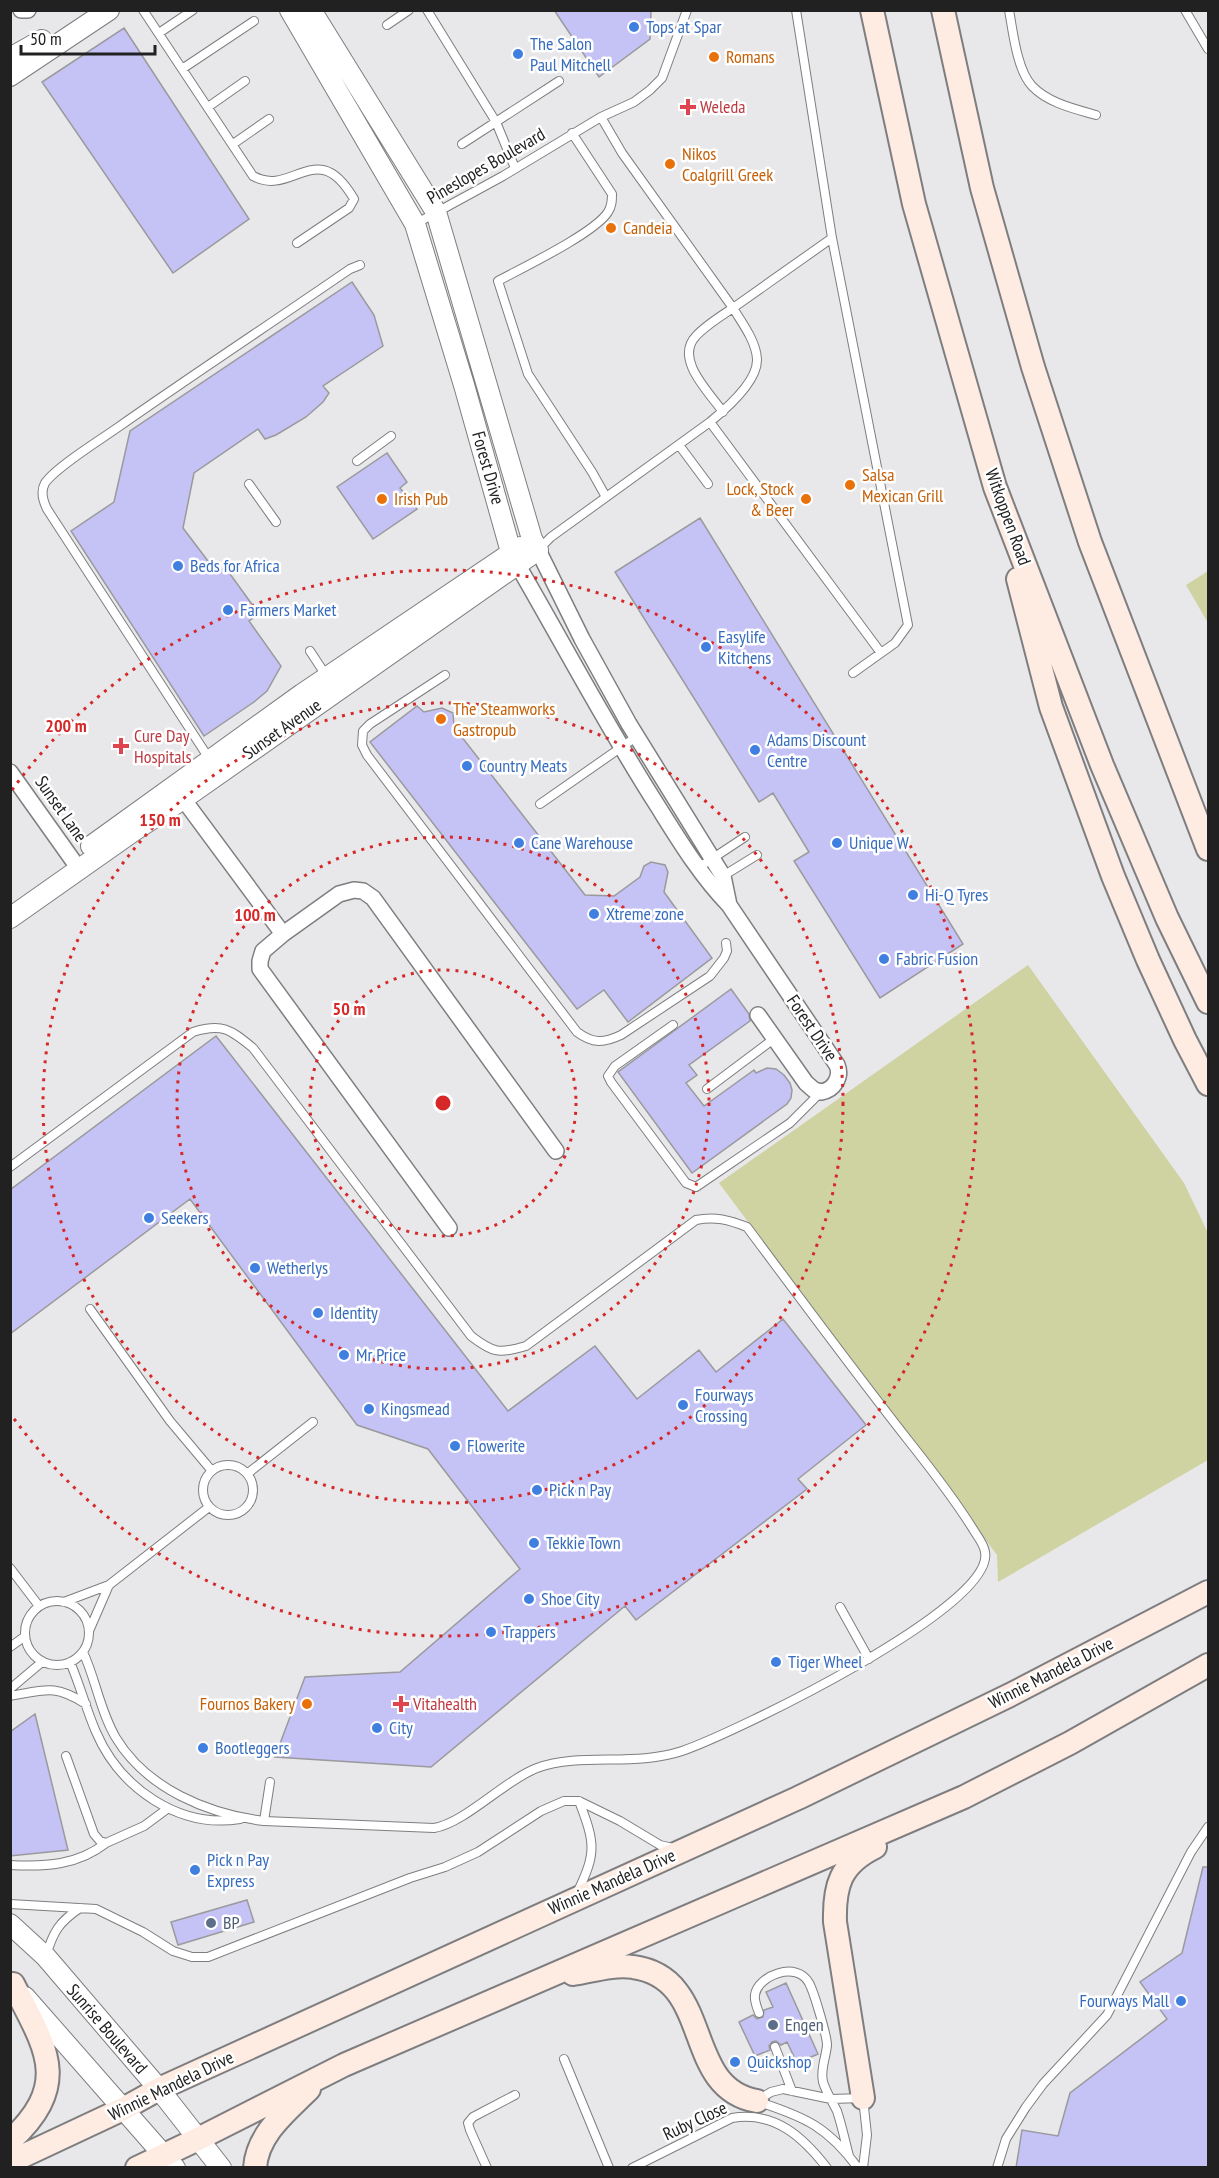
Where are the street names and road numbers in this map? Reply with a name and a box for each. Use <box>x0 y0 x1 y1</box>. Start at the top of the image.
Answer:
street label: Pineslopes Boulevard <box>422 122 549 209</box>
street label: Forest Drive <box>467 429 510 507</box>
street label: Witkoppen Road <box>980 465 1037 568</box>
street label: Sunset Avenue <box>238 693 325 764</box>
street label: Sunset Lane <box>30 771 92 846</box>
street label: Forest Drive <box>782 990 843 1065</box>
street label: Winnie Mandela Drive <box>985 1631 1117 1714</box>
street label: Winnie Mandela Drive <box>545 1843 679 1920</box>
street label: Sunrise Boulevard <box>62 1979 153 2078</box>
street label: Winnie Mandela Drive <box>104 2045 237 2126</box>
street label: Ruby Close <box>659 2096 730 2145</box>

